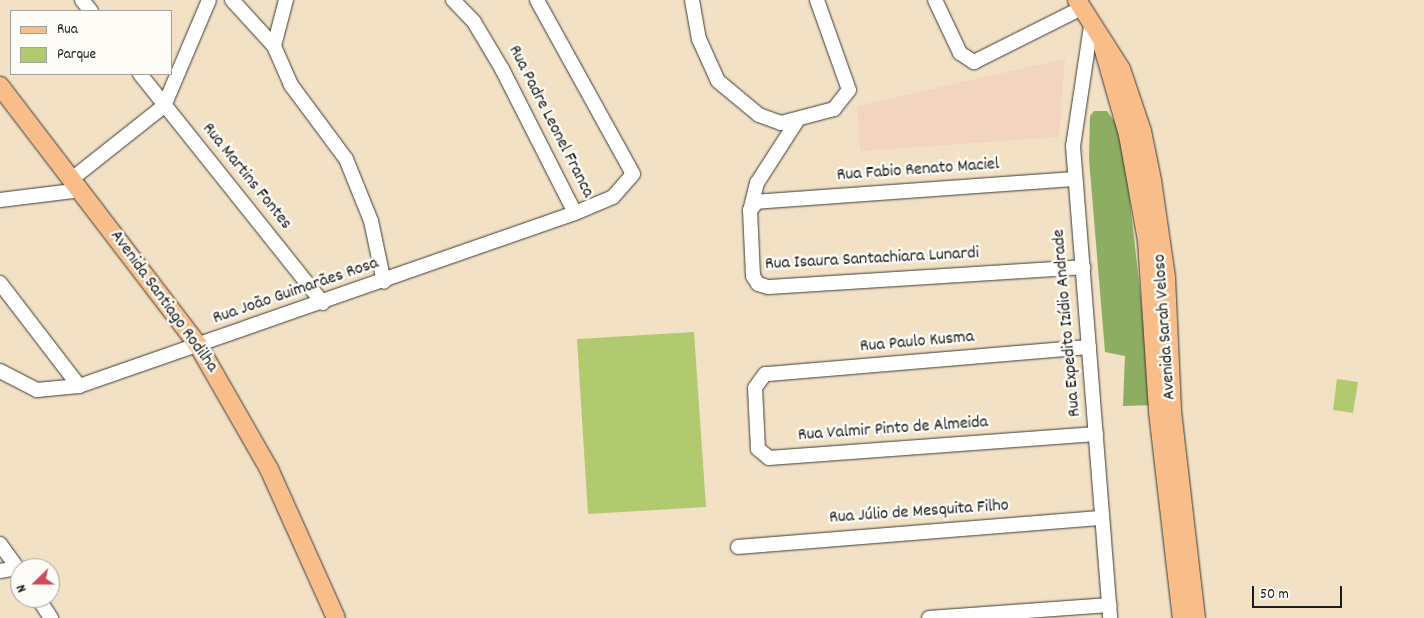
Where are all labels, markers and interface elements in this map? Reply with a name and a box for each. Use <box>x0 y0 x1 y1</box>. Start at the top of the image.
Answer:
legend <box>10 10 172 75</box>
text: Rua <box>57 19 78 41</box>
street label: Rua Padre Leonel Franca <box>502 42 598 202</box>
text: Parque <box>57 44 96 66</box>
street label: Rua Martins Fontes <box>196 119 296 235</box>
street label: Rua Fabio Renato Maciel <box>836 155 1000 187</box>
street label: Avenida Santiago Rodilha <box>104 227 222 377</box>
street label: Rua Expedito Izídio Andrade <box>1049 228 1087 418</box>
street label: Rua Isaura Santachiara Lunardi <box>764 244 980 276</box>
street label: Rua João Guimarães Rosa <box>210 253 382 331</box>
street label: Avenida Sarah Veloso <box>1150 253 1182 401</box>
street label: Rua Paulo Kusma <box>859 327 975 359</box>
street label: Rua Valmir Pinto de Almeida <box>797 413 989 447</box>
street label: Rua Júlio de Mesquita Filho <box>829 496 1009 530</box>
north arrow <box>10 558 60 608</box>
scale bar <box>1254 576 1344 608</box>
text: N <box>11 581 33 595</box>
text: 50 m <box>1260 584 1289 606</box>

